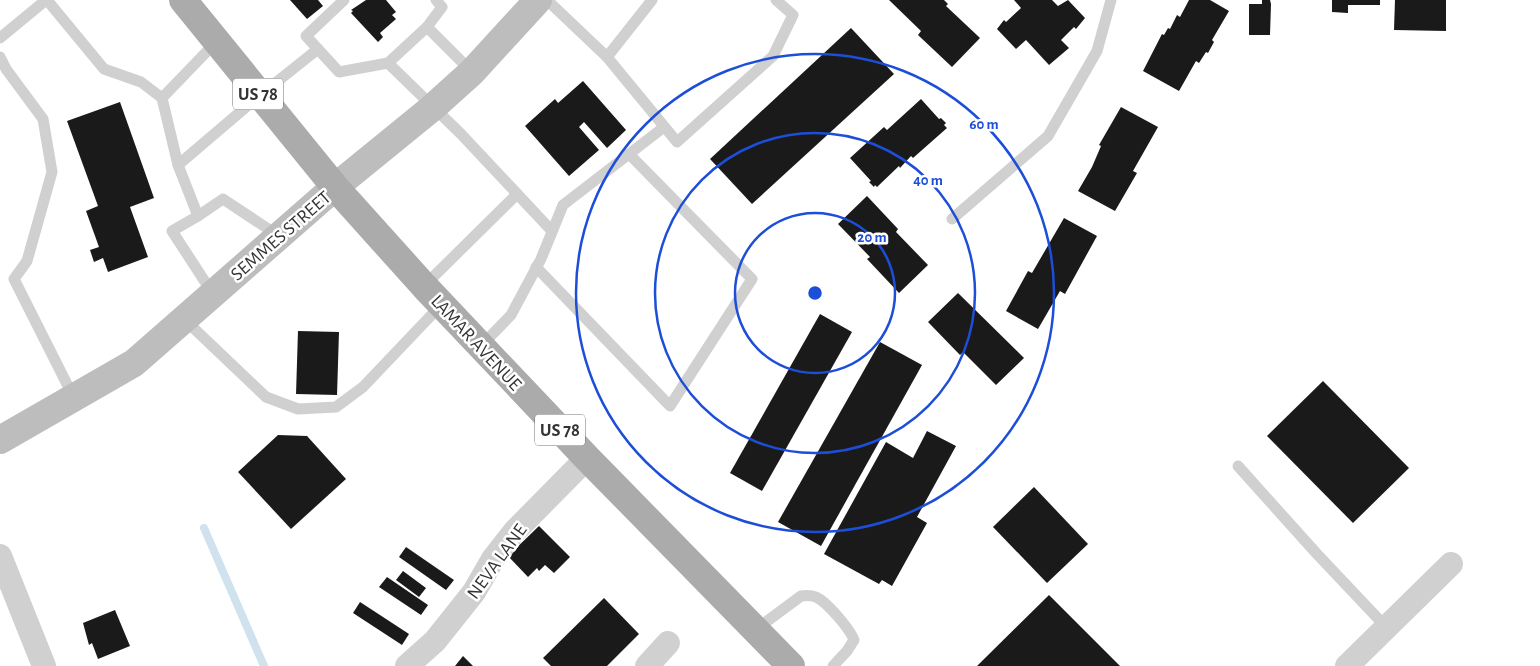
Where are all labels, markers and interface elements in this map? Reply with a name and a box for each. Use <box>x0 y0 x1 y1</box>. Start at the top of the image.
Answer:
road number: US 78 <box>233 78 283 110</box>
text: 60 m <box>969 117 999 132</box>
text: 40 m <box>913 173 943 188</box>
street label: SEMMES STREET <box>227 188 335 284</box>
text: 20 m <box>857 230 887 245</box>
centre of rings <box>806 284 824 302</box>
street label: LAMAR AVENUE <box>427 292 525 394</box>
road number: US 78 <box>535 414 585 446</box>
street label: NEVA LANE <box>464 521 531 603</box>

